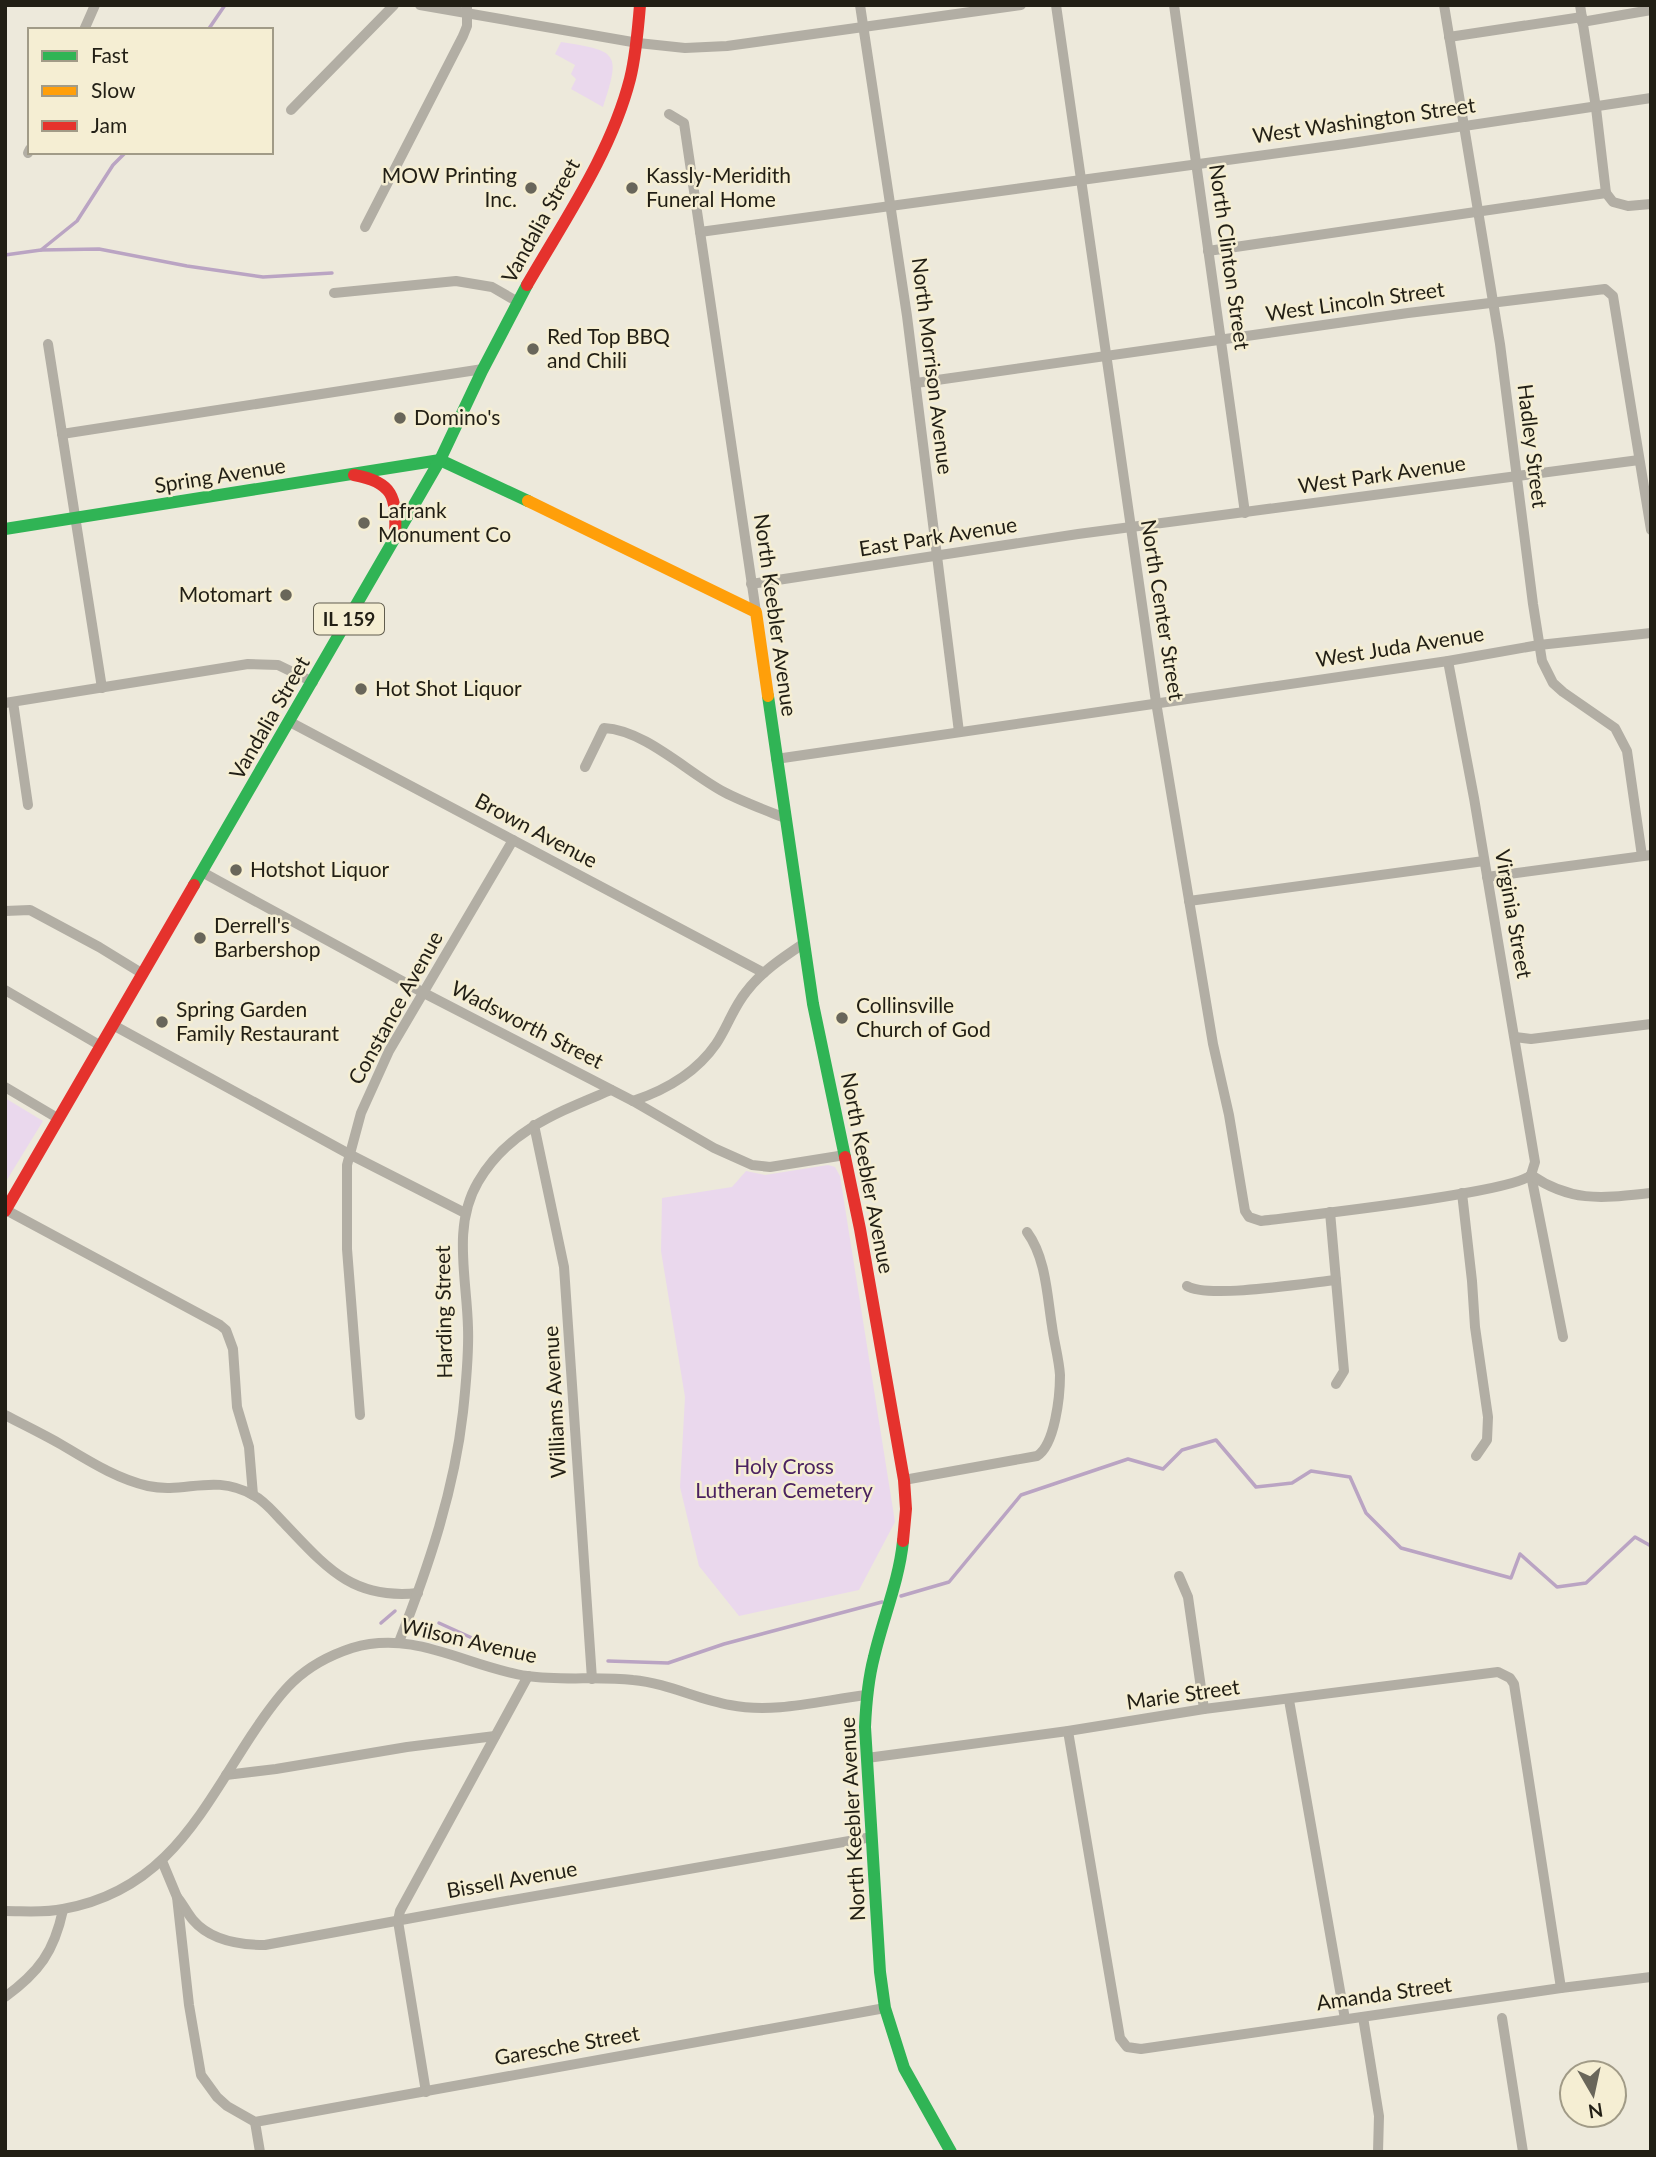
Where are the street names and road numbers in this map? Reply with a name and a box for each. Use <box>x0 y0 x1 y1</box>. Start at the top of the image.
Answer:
street label: West Washington Street <box>1251 91 1477 148</box>
street label: Vandalia Street <box>495 153 584 287</box>
street label: North Clinton Street <box>1205 162 1256 352</box>
street label: North Morrison Avenue <box>908 256 959 476</box>
street label: West Lincoln Street <box>1264 276 1446 325</box>
street label: Hadley Street <box>1513 382 1554 510</box>
street label: West Park Avenue <box>1296 449 1467 498</box>
street label: Spring Avenue <box>152 452 287 497</box>
street label: East Park Avenue <box>857 511 1019 560</box>
street label: North Keebler Avenue <box>750 512 803 718</box>
street label: North Center Street <box>1137 518 1190 702</box>
road number: IL 159 <box>314 604 384 634</box>
street label: West Juda Avenue <box>1314 620 1486 671</box>
street label: Vandalia Street <box>223 651 314 783</box>
street label: Brown Avenue <box>471 787 602 872</box>
street label: Virginia Street <box>1491 847 1538 981</box>
street label: Constance Avenue <box>342 926 447 1088</box>
street label: Wadsworth Street <box>447 974 608 1073</box>
street label: North Keebler Avenue <box>837 1070 900 1275</box>
street label: Harding Street <box>429 1245 456 1379</box>
street label: Williams Avenue <box>537 1325 570 1479</box>
street label: Wilson Avenue <box>399 1612 540 1667</box>
street label: Marie Street <box>1125 1673 1241 1714</box>
street label: North Keebler Avenue <box>834 1716 869 1922</box>
street label: Bissell Avenue <box>445 1855 579 1902</box>
street label: Amanda Street <box>1314 1971 1454 2014</box>
street label: Garesche Street <box>492 2019 642 2070</box>

